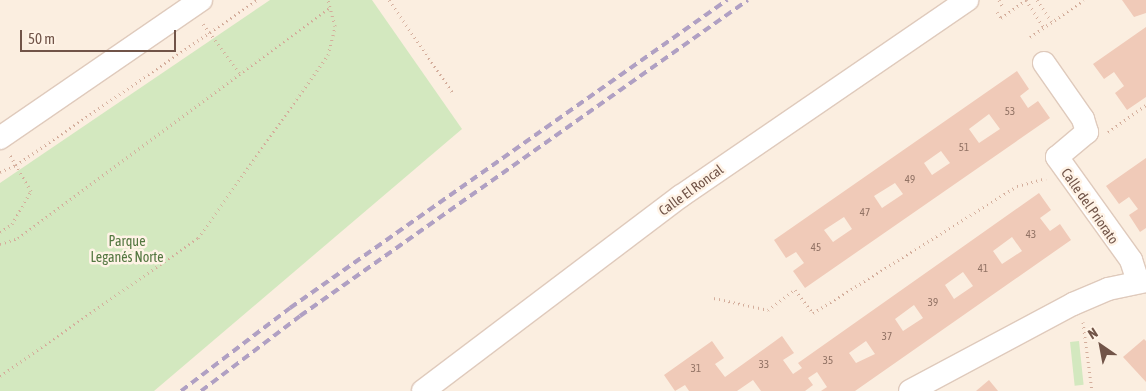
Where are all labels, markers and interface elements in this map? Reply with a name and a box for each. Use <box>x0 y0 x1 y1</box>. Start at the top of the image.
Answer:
scale bar <box>22 20 179 52</box>
text: 50 m <box>28 30 55 47</box>
house number: 53 <box>1005 104 1015 118</box>
house number: 51 <box>959 140 969 154</box>
street label: Calle El Roncal <box>655 161 727 219</box>
street label: Calle del Priorato <box>1058 165 1122 247</box>
house number: 49 <box>905 172 915 186</box>
house number: 47 <box>860 205 870 219</box>
house number: 43 <box>1026 227 1036 241</box>
park label: Parque Leganés Norte <box>90 233 164 266</box>
house number: 45 <box>811 240 821 254</box>
house number: 41 <box>978 261 988 275</box>
house number: 39 <box>928 295 938 309</box>
north arrow <box>1076 321 1126 371</box>
text: N <box>1085 324 1101 342</box>
house number: 37 <box>882 329 892 343</box>
house number: 35 <box>823 353 833 367</box>
house number: 33 <box>759 357 769 371</box>
house number: 31 <box>691 361 701 375</box>

